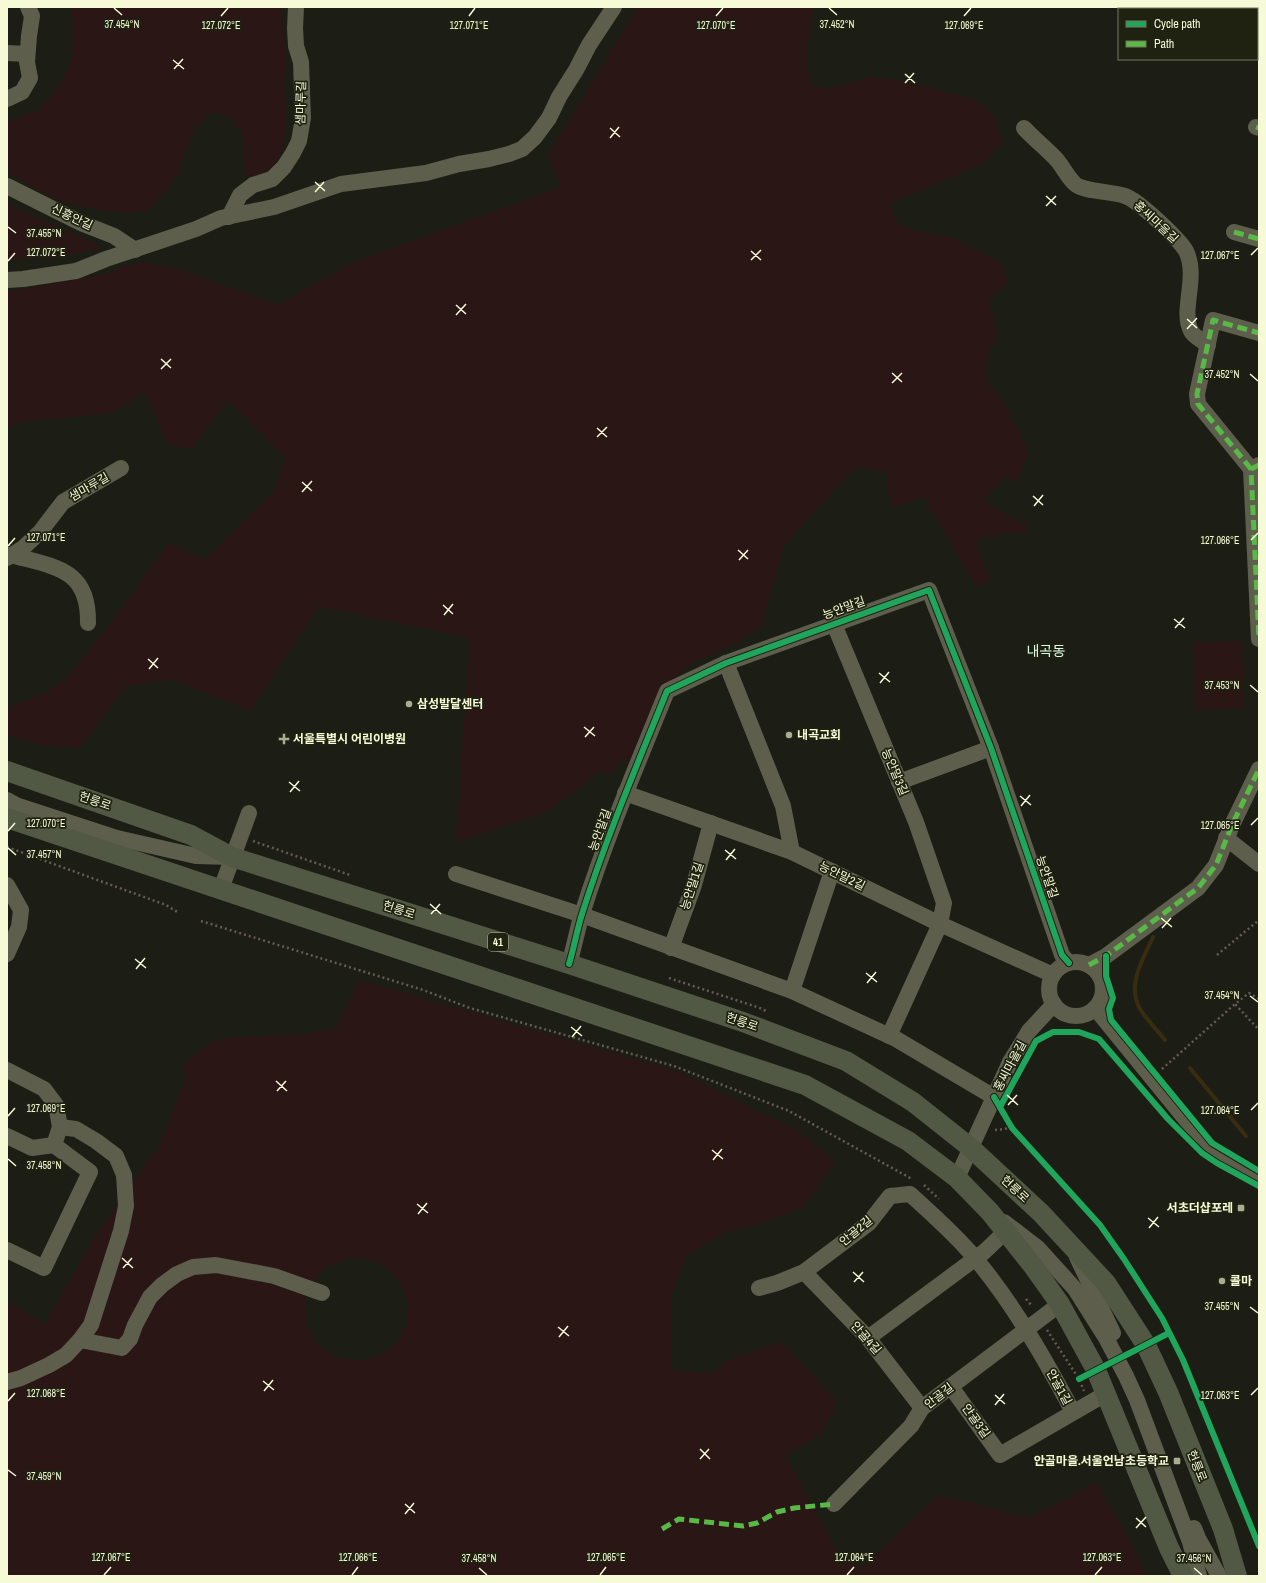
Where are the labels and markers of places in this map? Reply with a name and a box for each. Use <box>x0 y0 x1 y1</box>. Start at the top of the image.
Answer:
place label: 삼성발달센터 <box>417 696 483 712</box>
marker: 삼성발달센터 <box>404 699 414 709</box>
place label: 내곡교회 <box>797 727 841 743</box>
marker: 내곡교회 <box>784 730 794 740</box>
place label: 서울특별시 어린이병원 <box>293 731 406 747</box>
marker: 서울특별시 어린이병원 <box>278 733 290 745</box>
place label: 서초더샵포레 <box>1167 1200 1233 1216</box>
marker: 서초더샵포레 <box>1236 1203 1246 1213</box>
place label: 콜마 <box>1230 1273 1252 1289</box>
marker: 콜마 <box>1217 1276 1227 1286</box>
place label: 안골마을.서울언남초등학교 <box>1034 1453 1169 1469</box>
marker: 안골마을.서울언남초등학교 <box>1172 1456 1182 1466</box>

